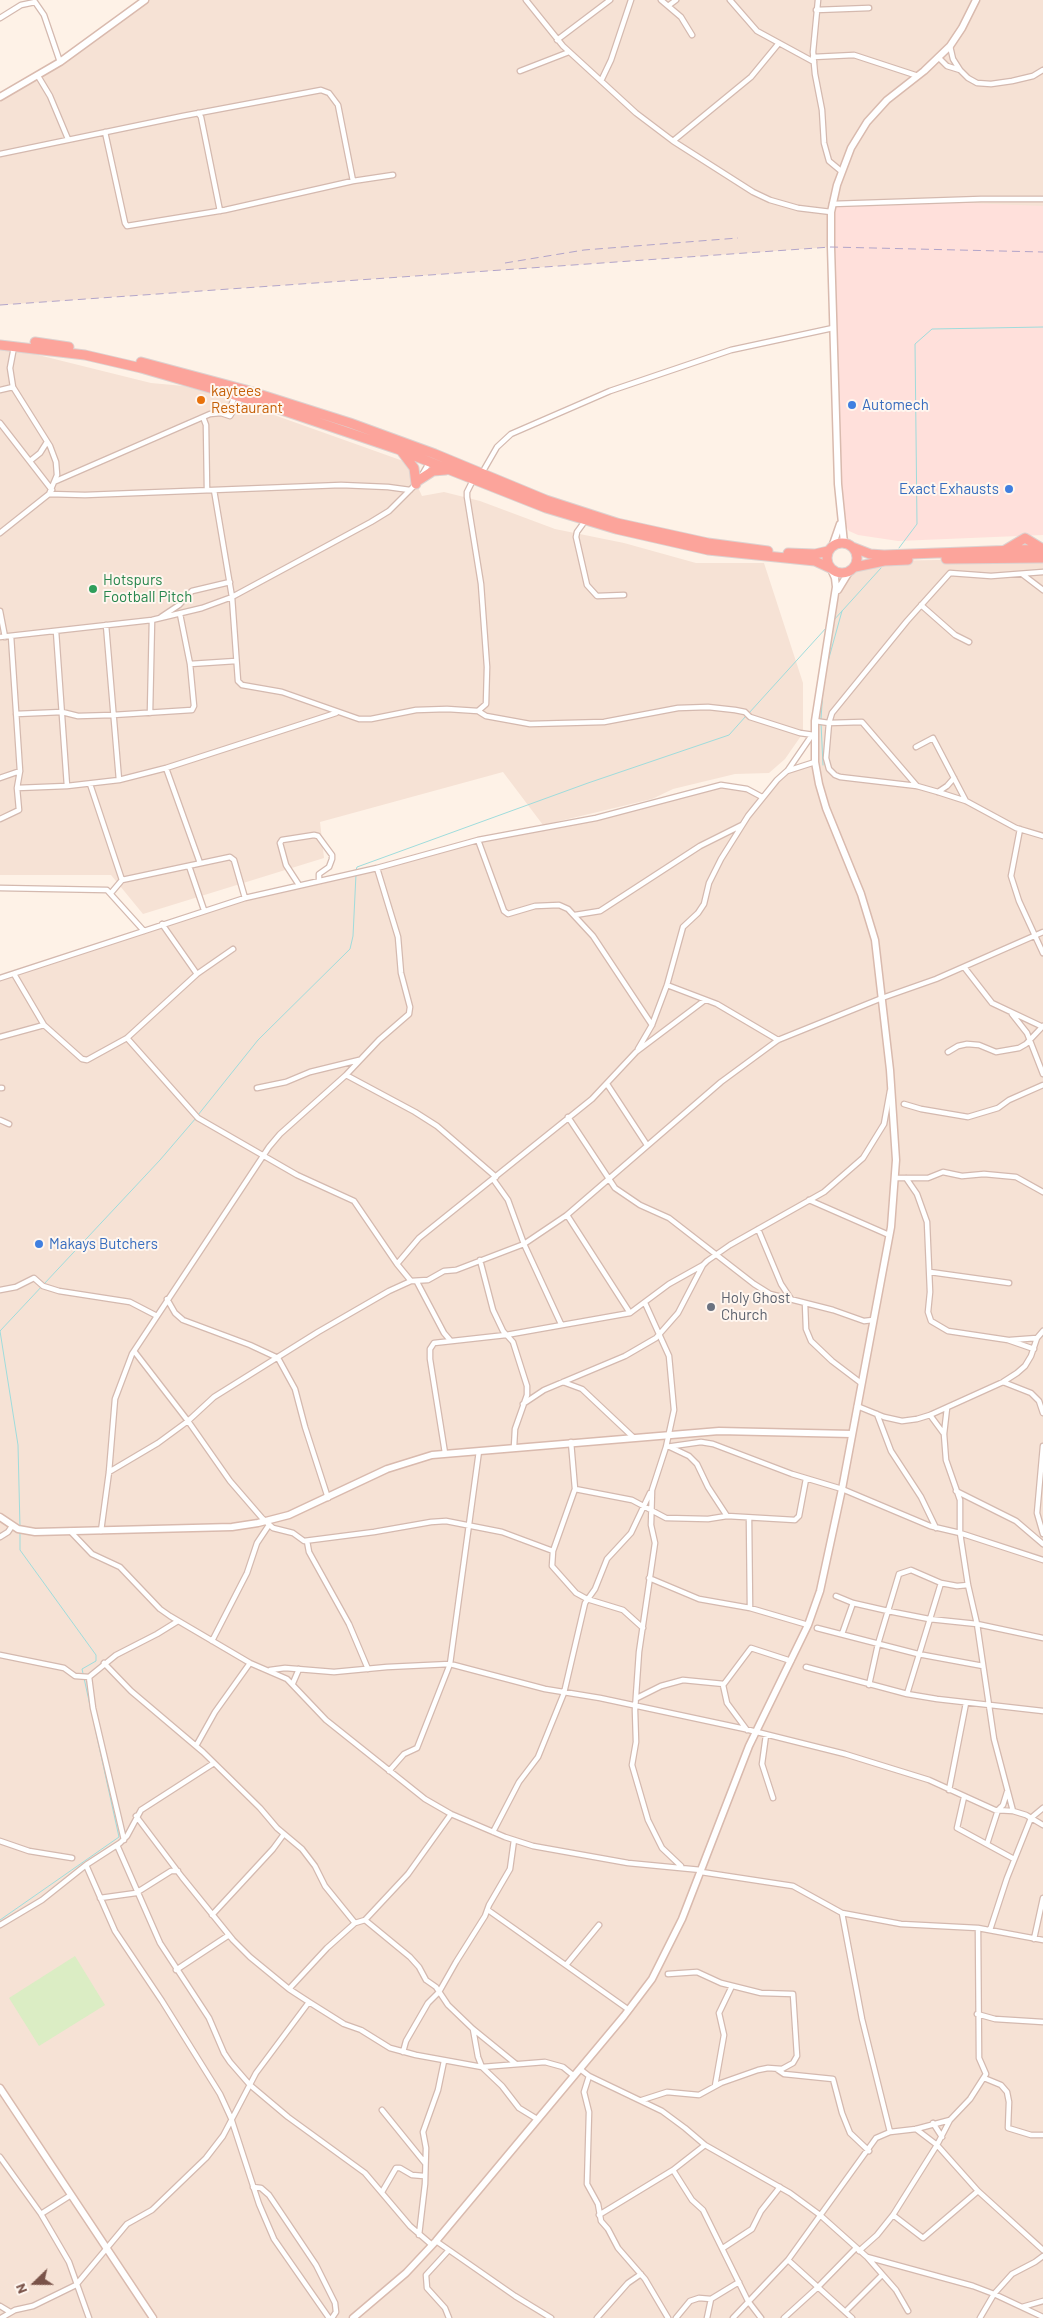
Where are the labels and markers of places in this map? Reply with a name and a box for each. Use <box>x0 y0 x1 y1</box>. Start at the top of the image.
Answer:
place label: kaytees Restaurant <box>211 382 283 417</box>
marker: kaytees Restaurant <box>195 394 207 406</box>
place label: Automech <box>862 396 929 414</box>
marker: Automech <box>846 399 858 411</box>
place label: Exact Exhausts <box>899 480 999 498</box>
marker: Exact Exhausts <box>1003 483 1015 495</box>
place label: Hotspurs Football Pitch <box>103 571 192 606</box>
marker: Hotspurs Football Pitch <box>87 583 99 595</box>
place label: Makays Butchers <box>49 1235 158 1253</box>
marker: Makays Butchers <box>33 1238 45 1250</box>
place label: Holy Ghost Church <box>721 1289 790 1324</box>
marker: Holy Ghost Church <box>705 1301 717 1313</box>

